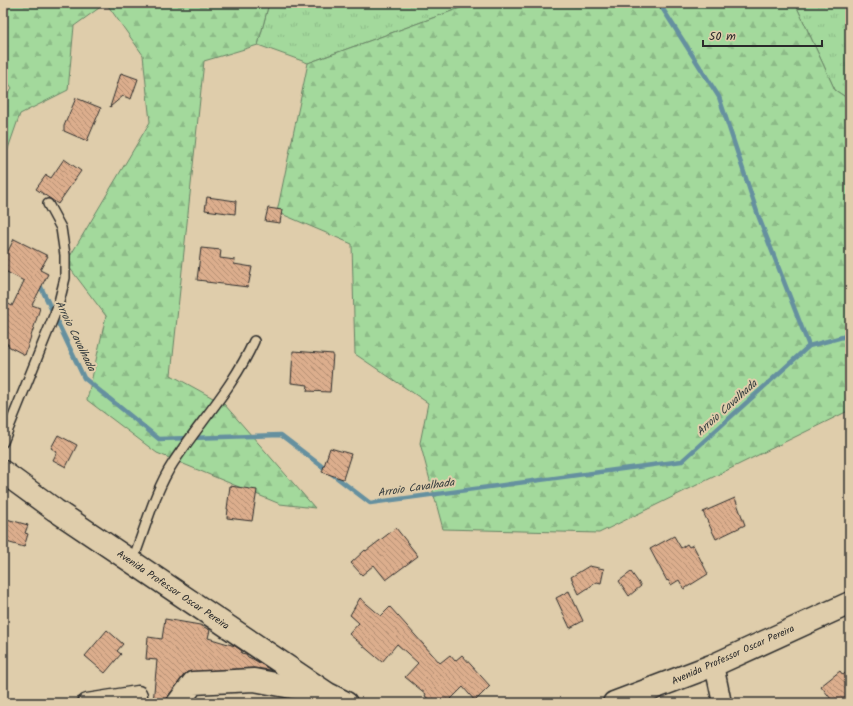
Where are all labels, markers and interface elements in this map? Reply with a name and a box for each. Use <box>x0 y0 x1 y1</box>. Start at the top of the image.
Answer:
scale bar <box>703 22 822 48</box>
text: 50 m <box>709 27 736 46</box>
water label: Arroio Cavalhada <box>50 297 100 375</box>
water label: Arroio Cavalhada <box>692 375 762 440</box>
water label: Arroio Cavalhada <box>377 474 456 502</box>
street label: Avenida Professor Oscar Pereira <box>113 546 233 634</box>
street label: Avenida Professor Oscar Pereira <box>669 621 797 689</box>

